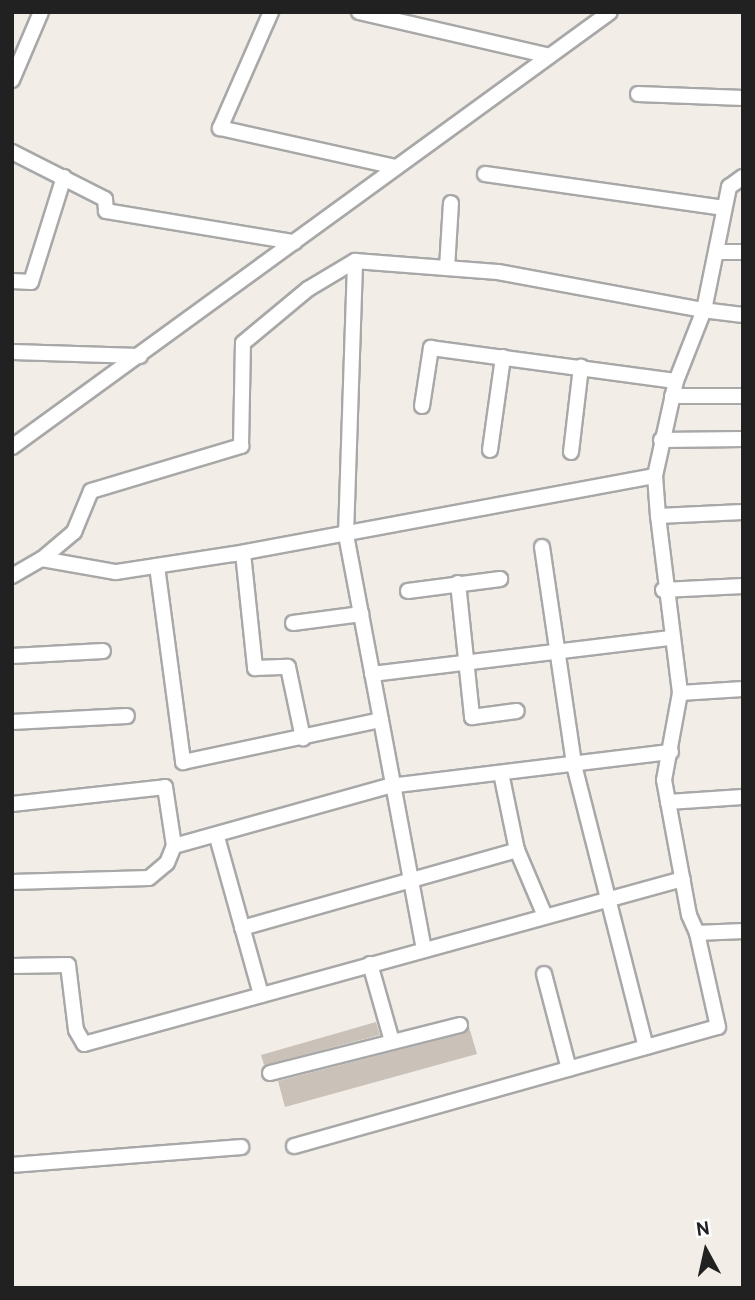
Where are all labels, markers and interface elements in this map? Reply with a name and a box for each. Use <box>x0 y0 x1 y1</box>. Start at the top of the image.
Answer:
north arrow <box>671 1216 741 1286</box>
text: N <box>695 1217 712 1243</box>

